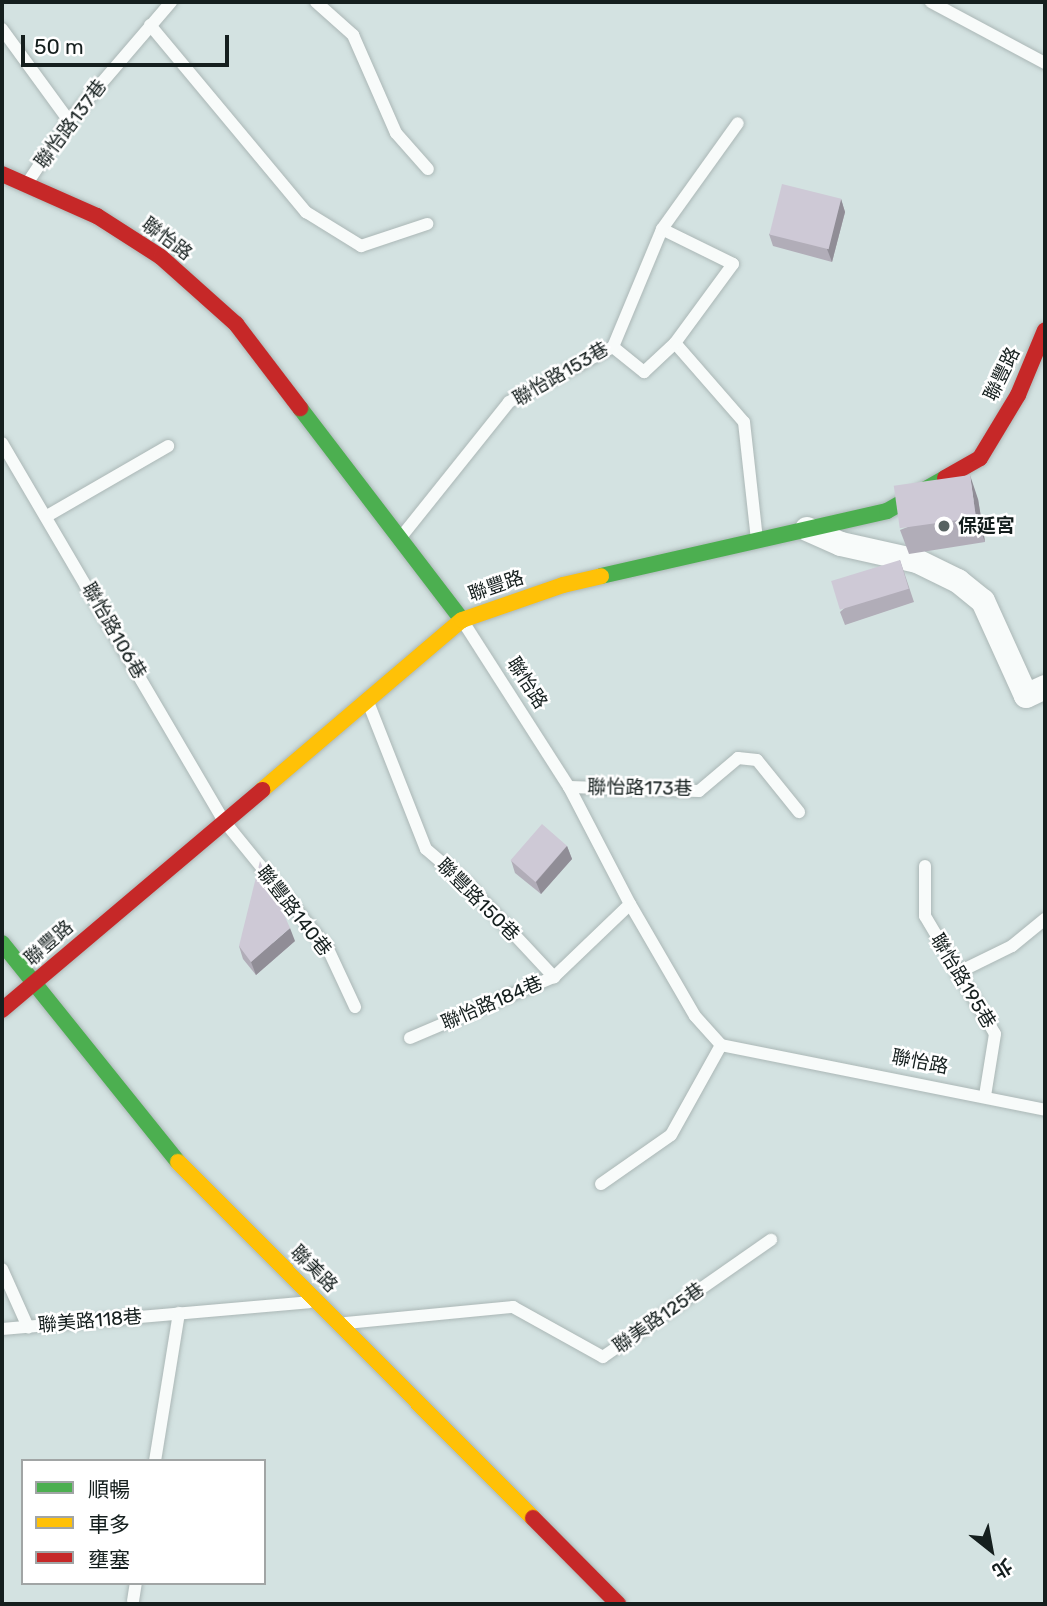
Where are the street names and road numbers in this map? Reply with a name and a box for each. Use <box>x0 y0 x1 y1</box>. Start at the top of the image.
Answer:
street label: 聯怡路137巷 <box>30 75 112 173</box>
street label: 聯怡路 <box>137 213 197 265</box>
street label: 聯怡路153巷 <box>509 337 613 411</box>
street label: 聯豐路 <box>979 343 1025 405</box>
street label: 聯豐路 <box>465 566 527 606</box>
street label: 聯怡路106巷 <box>77 579 151 683</box>
street label: 聯怡路 <box>502 653 552 713</box>
street label: 聯怡路173巷 <box>587 776 693 800</box>
street label: 聯豐路150巷 <box>432 854 524 946</box>
street label: 聯豐路140巷 <box>252 861 336 961</box>
street label: 聯豐路 <box>20 916 78 970</box>
street label: 聯怡路195巷 <box>926 929 1000 1033</box>
street label: 聯怡路184巷 <box>438 971 546 1035</box>
street label: 聯怡路 <box>890 1045 950 1079</box>
street label: 聯美路 <box>286 1241 342 1297</box>
street label: 聯美路125巷 <box>609 1278 709 1358</box>
street label: 聯美路118巷 <box>37 1305 143 1337</box>

